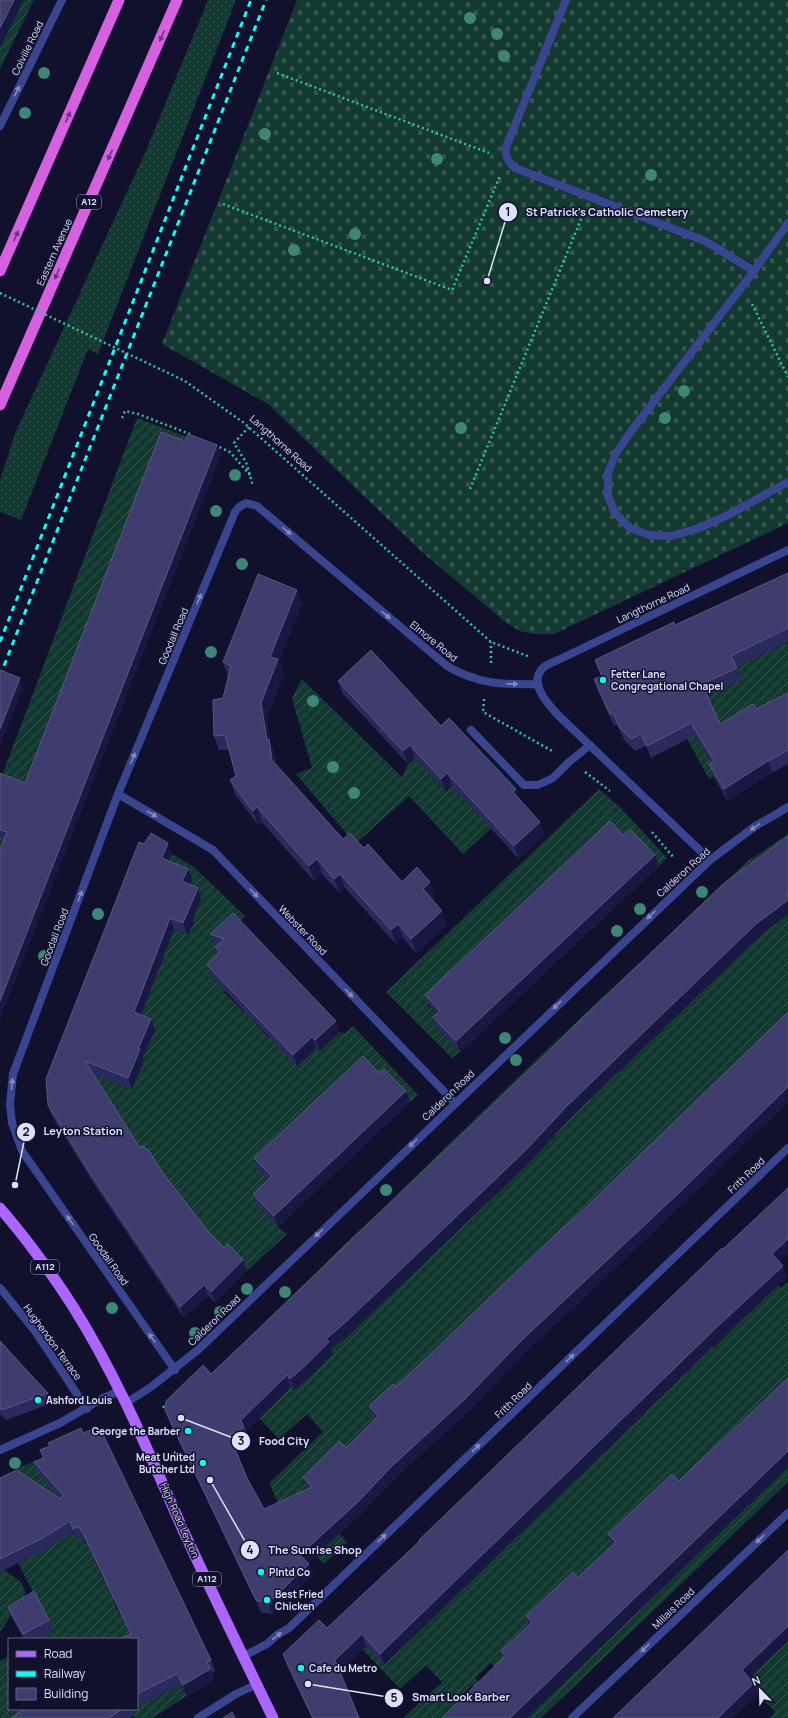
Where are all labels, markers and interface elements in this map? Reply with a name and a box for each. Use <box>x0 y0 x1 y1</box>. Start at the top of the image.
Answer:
street label: Colville Road <box>8 18 46 78</box>
one-way arrow <box>159 30 165 41</box>
one-way arrow <box>14 85 20 97</box>
one-way arrow <box>65 111 71 122</box>
one-way arrow <box>106 149 112 161</box>
road number: A12 <box>77 195 101 209</box>
callout: St Patrick's Catholic Cemetery <box>498 201 696 224</box>
text: 1 <box>505 203 511 220</box>
text: St Patrick's Catholic Cemetery <box>526 204 689 219</box>
street label: Eastern Avenue <box>33 216 75 288</box>
one-way arrow <box>13 229 19 241</box>
one-way arrow <box>54 268 60 280</box>
street label: Langthorne Road <box>247 411 315 475</box>
one-way arrow <box>281 527 292 536</box>
street label: Langthorne Road <box>614 580 692 626</box>
one-way arrow <box>196 594 202 605</box>
street label: Goodall Road <box>155 605 191 667</box>
one-way arrow <box>381 610 392 619</box>
street label: Elmore Road <box>407 617 461 665</box>
place label: Fetter Lane Congregational Chapel <box>611 667 723 693</box>
marker: Fetter Lane Congregational Chapel <box>598 675 608 685</box>
one-way arrow <box>506 681 518 688</box>
one-way arrow <box>130 752 136 764</box>
one-way arrow <box>146 811 158 818</box>
one-way arrow <box>750 823 760 831</box>
street label: Calderon Road <box>653 844 713 900</box>
one-way arrow <box>249 888 258 898</box>
one-way arrow <box>77 890 83 902</box>
street label: Webster Road <box>275 902 331 958</box>
street label: Goodall Road <box>37 906 71 968</box>
one-way arrow <box>646 911 656 920</box>
one-way arrow <box>344 988 354 998</box>
one-way arrow <box>552 1000 562 1010</box>
street label: Calderon Road <box>419 1066 477 1124</box>
one-way arrow <box>9 1078 15 1090</box>
callout: Leyton Station <box>16 1120 131 1143</box>
text: 2 <box>22 1123 30 1140</box>
text: Leyton Station <box>43 1123 123 1138</box>
one-way arrow <box>408 1138 417 1147</box>
street label: Frith Road <box>724 1154 768 1196</box>
one-way arrow <box>66 1214 74 1225</box>
one-way arrow <box>314 1228 324 1238</box>
street label: Goodall Road <box>86 1230 132 1288</box>
road number: A112 <box>31 1260 59 1274</box>
street label: Calderon Road <box>185 1291 243 1349</box>
street label: Hughendon Terrace <box>21 1301 85 1383</box>
one-way arrow <box>148 1332 156 1343</box>
one-way arrow <box>565 1353 575 1363</box>
street label: Frith Road <box>491 1379 535 1421</box>
place label: Ashford Louis <box>46 1393 113 1407</box>
marker: Ashford Louis <box>33 1395 43 1405</box>
place label: George the Barber <box>92 1424 180 1438</box>
marker: George the Barber <box>183 1426 193 1436</box>
callout: Food City <box>231 1430 317 1453</box>
text: 3 <box>238 1432 245 1449</box>
text: Food City <box>259 1433 310 1448</box>
one-way arrow <box>471 1443 481 1453</box>
place label: Meat United Butcher Ltd <box>136 1450 195 1476</box>
marker: Meat United Butcher Ltd <box>198 1458 208 1468</box>
street label: High Road Leyton <box>157 1480 203 1560</box>
one-way arrow <box>377 1533 387 1543</box>
one-way arrow <box>755 1535 765 1544</box>
callout: The Sunrise Shop <box>240 1538 370 1561</box>
text: 4 <box>246 1541 254 1558</box>
text: The Sunrise Shop <box>268 1542 362 1557</box>
place label: Plntd Co <box>269 1565 310 1579</box>
marker: Plntd Co <box>256 1567 266 1577</box>
road number: A112 <box>193 1572 221 1586</box>
street label: Millais Road <box>649 1584 697 1632</box>
place label: Best Fried Chicken <box>275 1587 323 1613</box>
marker: Best Fried Chicken <box>262 1595 272 1605</box>
one-way arrow <box>271 1631 282 1640</box>
legend <box>8 1638 138 1710</box>
one-way arrow <box>640 1643 650 1653</box>
text: Road <box>44 1645 72 1662</box>
place label: Cafe du Metro <box>309 1661 377 1675</box>
marker: Cafe du Metro <box>296 1663 306 1673</box>
text: Railway <box>44 1665 86 1682</box>
north arrow <box>740 1670 780 1710</box>
text: N <box>749 1672 763 1689</box>
text: Building <box>44 1685 88 1702</box>
callout: Smart Look Barber <box>384 1686 518 1709</box>
text: 5 <box>390 1689 398 1706</box>
text: Smart Look Barber <box>412 1689 511 1704</box>

